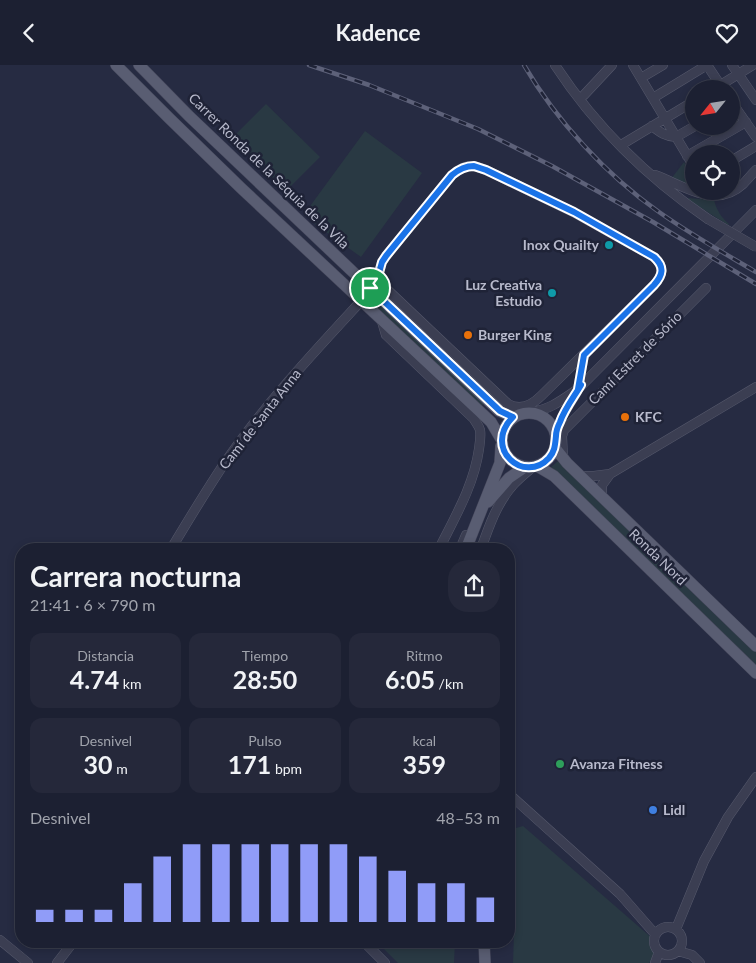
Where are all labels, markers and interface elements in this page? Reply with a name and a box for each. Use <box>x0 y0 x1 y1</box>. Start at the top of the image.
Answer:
icon: back <box>15 19 43 47</box>
text: Kadence <box>335 19 421 46</box>
icon: heart <box>713 19 741 47</box>
north arrow <box>685 80 740 135</box>
map controls <box>685 80 740 200</box>
street label: Carrer Ronda de la Séquia de la Vila <box>185 89 353 252</box>
button: locate <box>685 145 740 200</box>
place label: Inox Quailty <box>523 236 600 253</box>
marker: Inox Quailty <box>603 239 615 251</box>
pin <box>349 267 391 309</box>
icon: arrive <box>356 274 384 302</box>
place label: Luz Creativa Estudio <box>465 276 542 309</box>
marker: Luz Creativa Estudio <box>546 287 558 299</box>
street label: Camí Estret de Sório <box>584 307 685 408</box>
place label: Burger King <box>478 326 552 343</box>
marker: Burger King <box>462 329 474 341</box>
street label: Camí de Santa Anna <box>215 365 304 472</box>
place label: KFC <box>635 408 662 425</box>
marker: KFC <box>619 411 631 423</box>
street label: Ronda Nord <box>626 525 691 588</box>
text: Carrera nocturna <box>30 559 241 593</box>
button: share <box>448 560 500 612</box>
text: 21:41 · 6 × 790 m <box>30 595 155 614</box>
text: Distancia <box>77 647 134 664</box>
text: Tiempo <box>242 647 288 664</box>
text: Ritmo <box>406 647 443 664</box>
text: 4.74 <box>70 664 119 694</box>
text: 28:50 <box>233 664 297 694</box>
text: 6:05 <box>385 664 435 694</box>
text: km <box>119 675 142 692</box>
text: /km <box>435 675 464 692</box>
text: Desnivel <box>79 732 132 749</box>
text: Pulso <box>248 732 282 749</box>
text: kcal <box>412 732 436 749</box>
text: 30 <box>84 749 113 779</box>
text: 171 <box>228 749 271 779</box>
text: 359 <box>403 749 446 779</box>
place label: Avanza Fitness <box>569 755 663 772</box>
marker: Avanza Fitness <box>554 758 566 770</box>
text: m <box>113 760 128 777</box>
text: bpm <box>271 760 302 777</box>
place label: Lidl <box>663 801 685 818</box>
marker: Lidl <box>647 804 659 816</box>
text: Desnivel <box>30 808 90 827</box>
text: 48–53 m <box>436 808 500 827</box>

